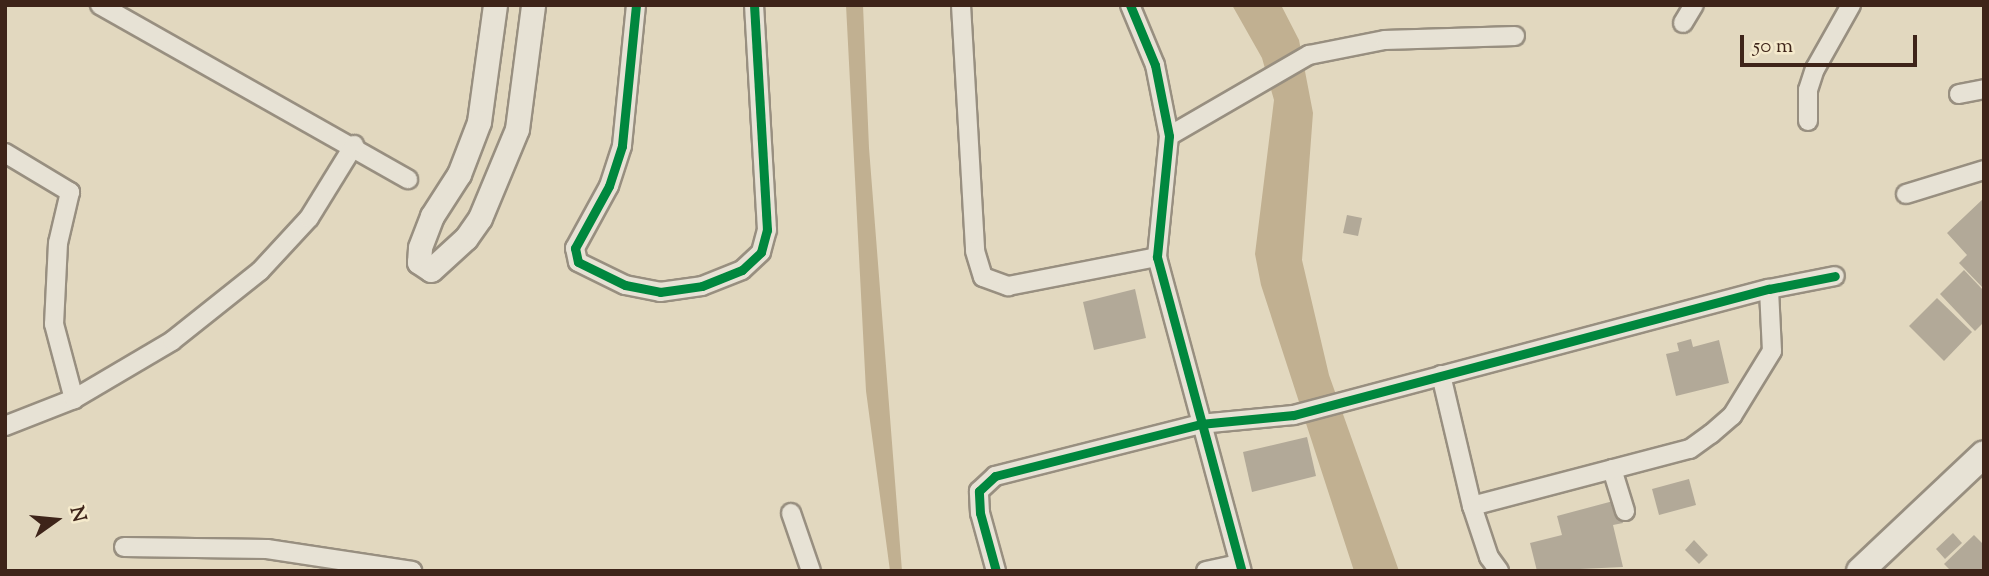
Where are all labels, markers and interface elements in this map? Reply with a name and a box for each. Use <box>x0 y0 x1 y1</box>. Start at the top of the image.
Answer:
scale bar <box>1744 21 1921 65</box>
text: 50 m <box>1753 32 1793 62</box>
north arrow <box>21 485 91 555</box>
text: N <box>62 504 92 525</box>

